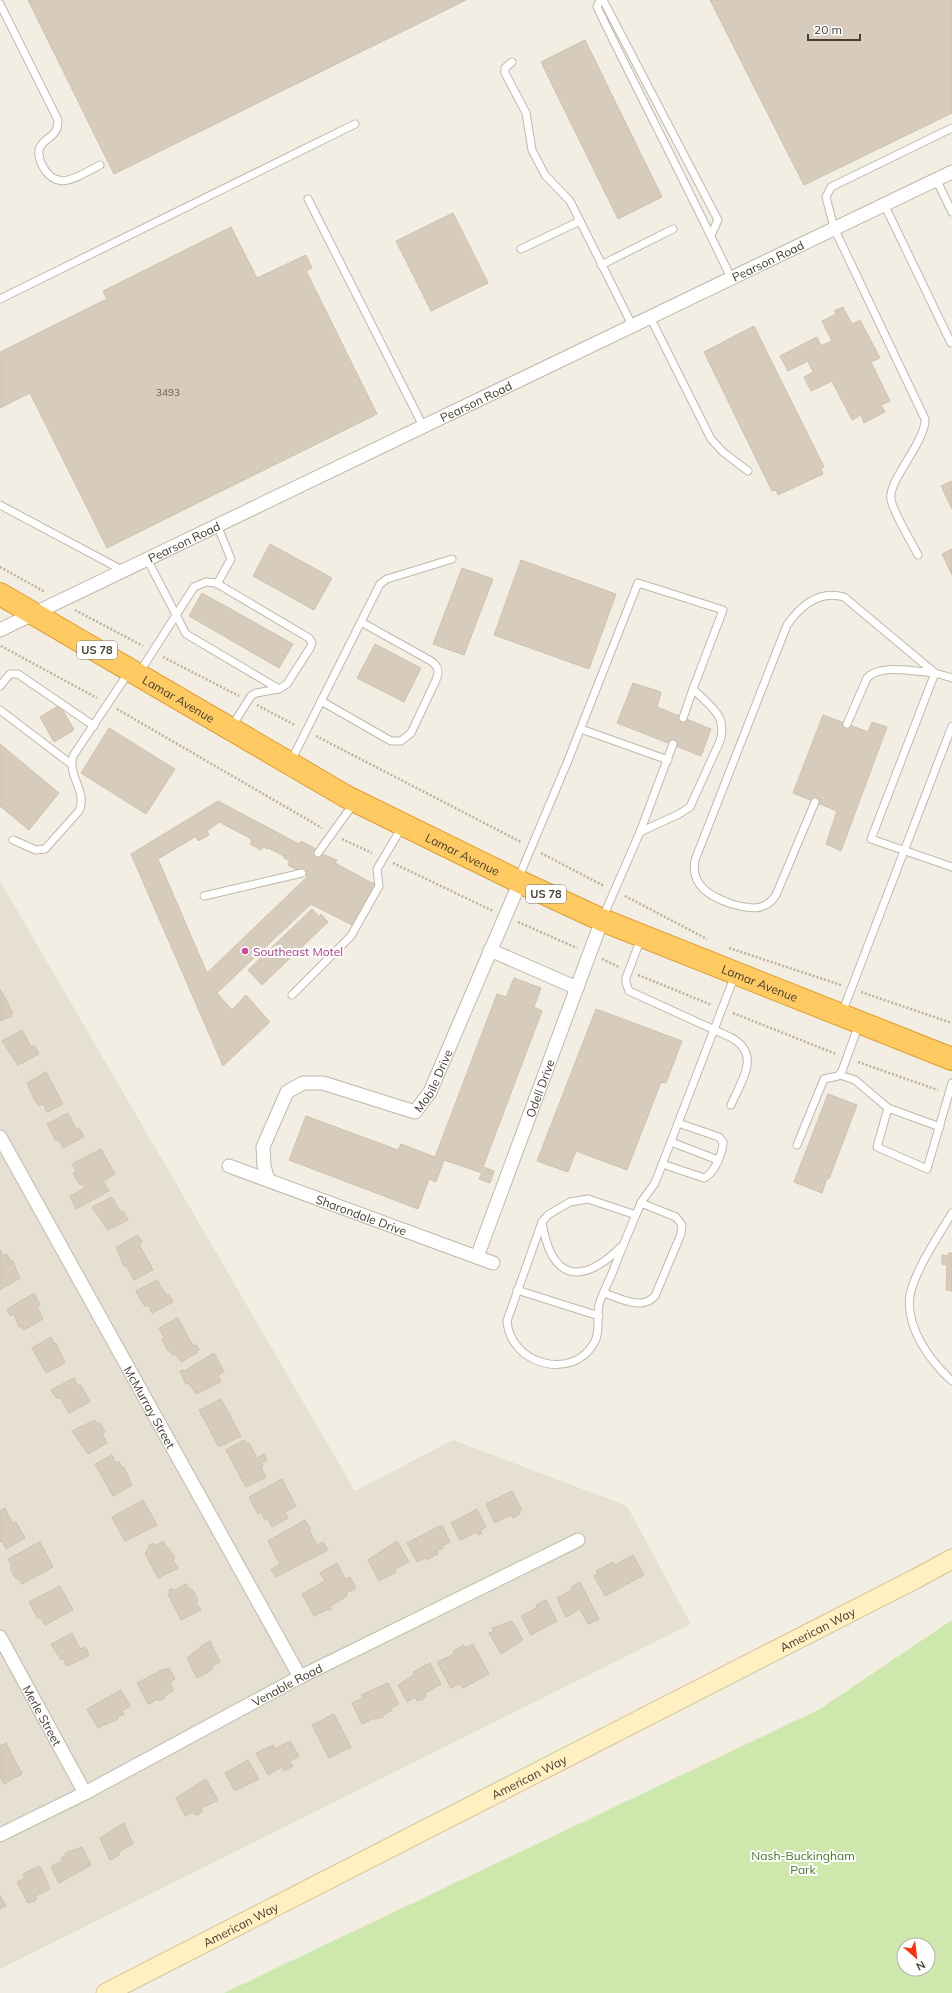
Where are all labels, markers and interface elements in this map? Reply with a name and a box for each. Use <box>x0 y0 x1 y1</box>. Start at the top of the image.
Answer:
scale bar <box>808 16 860 42</box>
text: 20 m <box>814 22 842 37</box>
street label: Pearson Road <box>729 237 806 284</box>
street label: Pearson Road <box>437 377 514 425</box>
house number: 3493 <box>156 386 180 399</box>
street label: Pearson Road <box>145 518 222 565</box>
road number: US 78 <box>77 641 117 659</box>
street label: Lamar Avenue <box>140 672 217 725</box>
street label: Lamar Avenue <box>423 829 502 878</box>
road number: US 78 <box>526 885 566 903</box>
place label: Southeast Motel <box>253 944 343 959</box>
marker: Southeast Motel <box>240 946 250 956</box>
street label: Lamar Avenue <box>720 961 800 1005</box>
street label: Mobile Drive <box>410 1047 455 1115</box>
street label: Odell Drive <box>522 1057 557 1119</box>
street label: Sharondale Drive <box>314 1191 409 1238</box>
street label: McMurray Street <box>121 1363 179 1451</box>
street label: American Way <box>777 1603 858 1655</box>
street label: Venable Road <box>249 1660 325 1709</box>
street label: Merle Street <box>20 1682 65 1748</box>
street label: American Way <box>489 1751 570 1802</box>
park label: Nash-Buckingham Park <box>751 1848 855 1877</box>
street label: American Way <box>200 1898 281 1950</box>
north arrow <box>896 1937 936 1977</box>
text: N <box>914 1958 928 1974</box>

